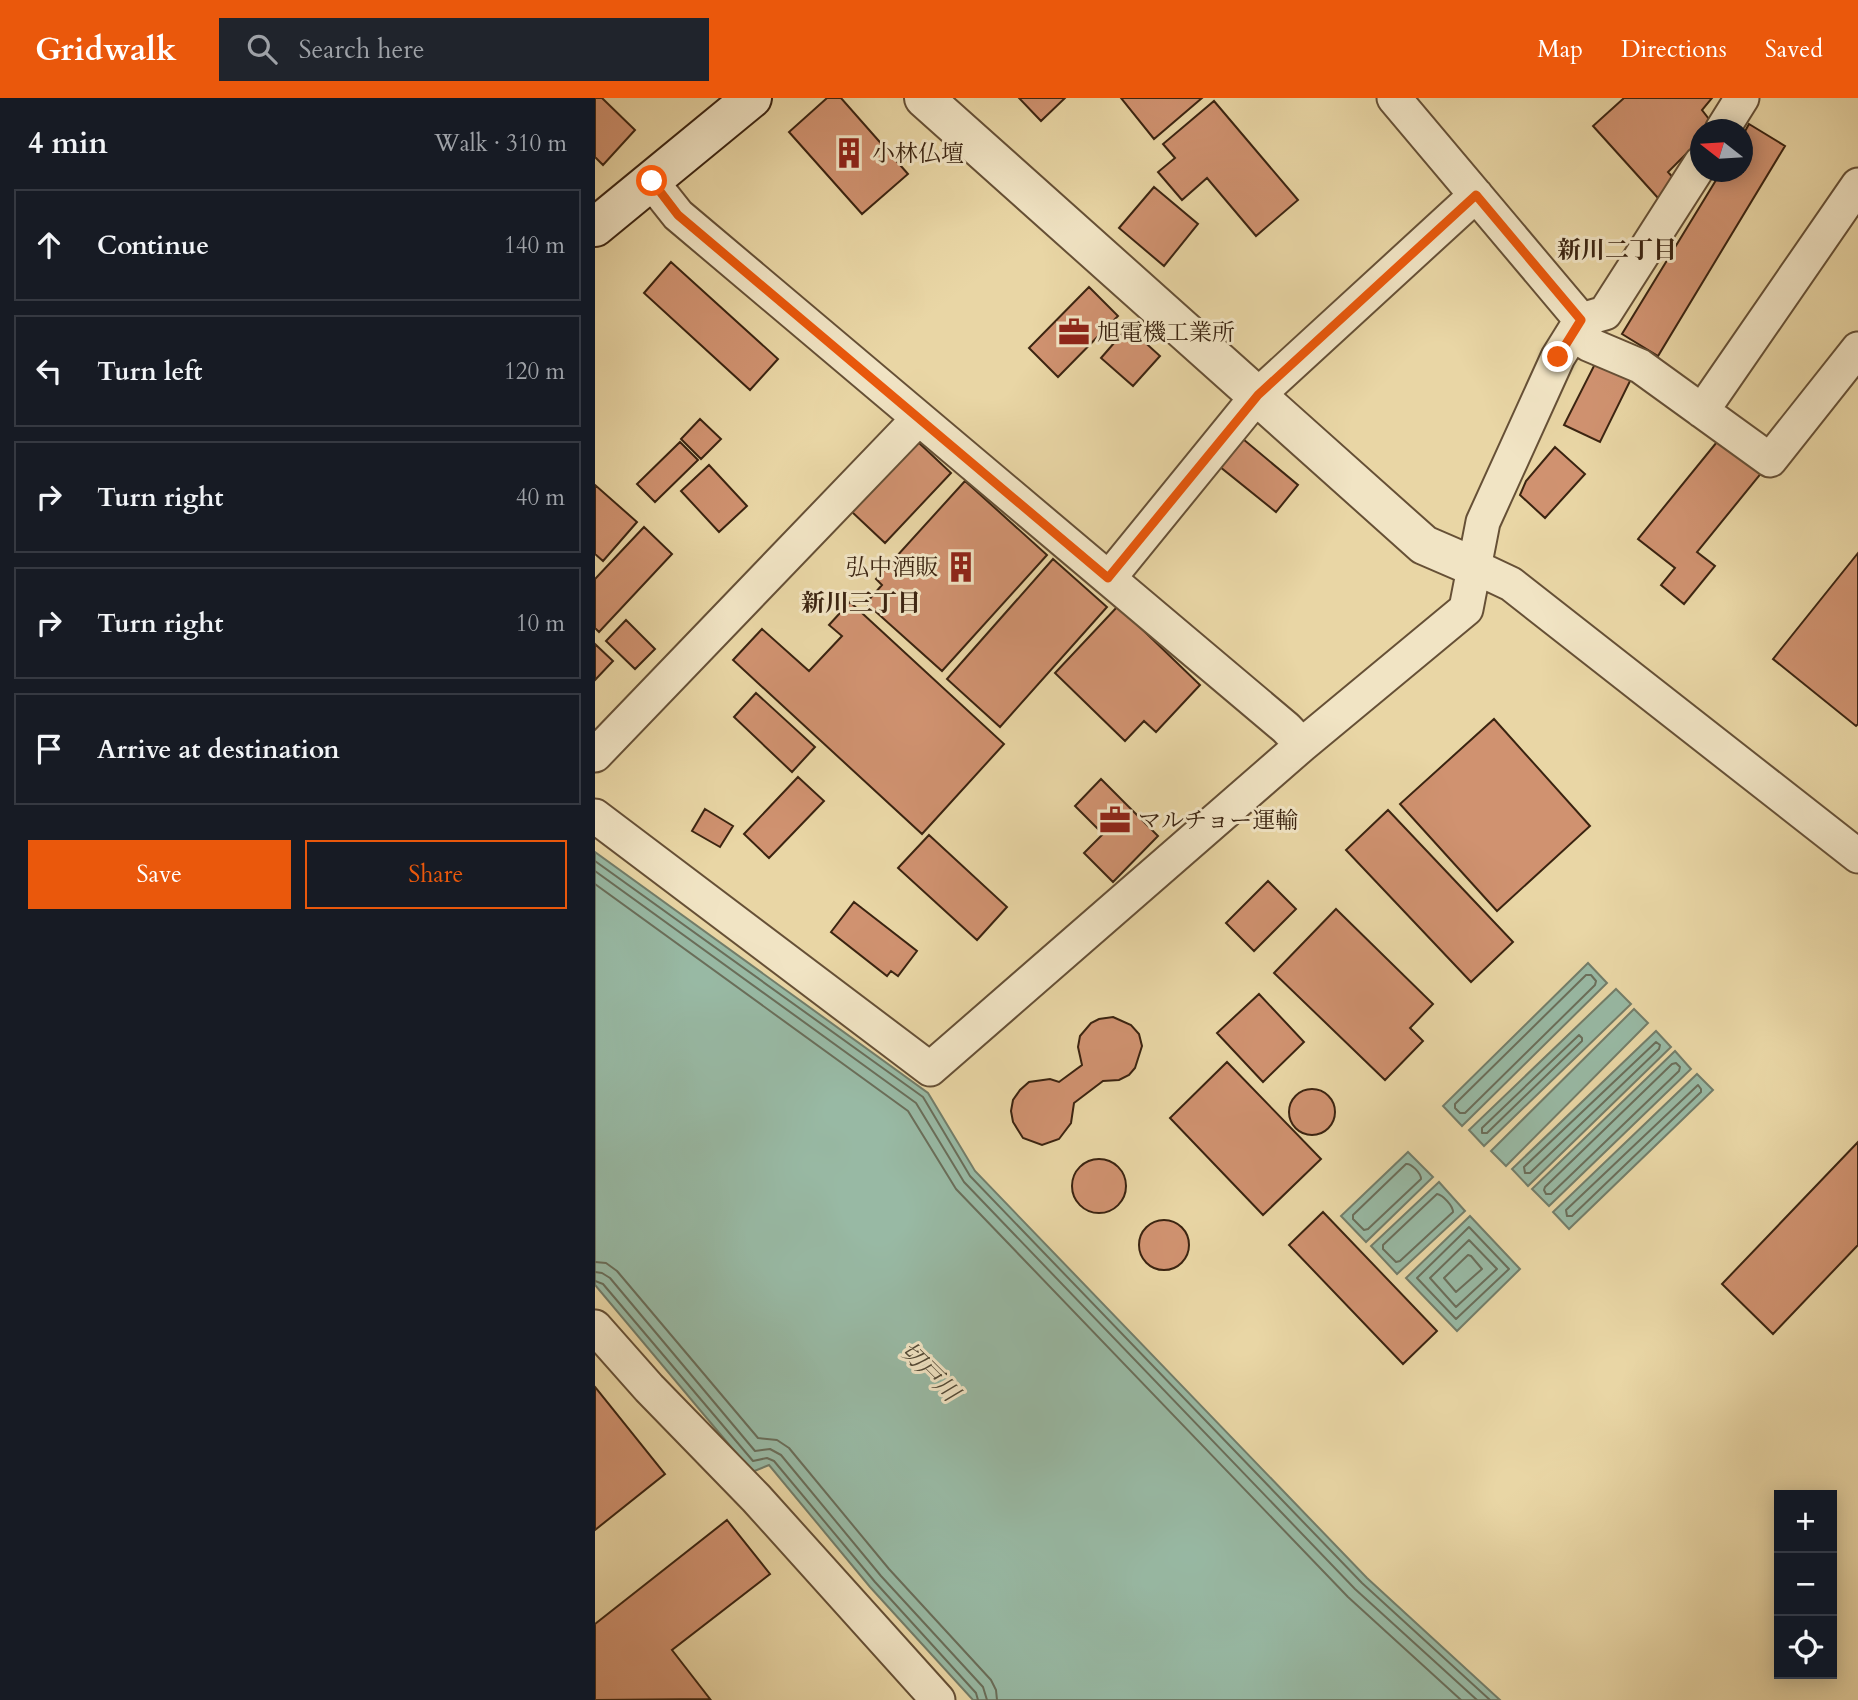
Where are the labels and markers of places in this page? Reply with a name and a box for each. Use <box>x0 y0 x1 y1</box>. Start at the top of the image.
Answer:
building icon: 小林仏壇 <box>832 136 866 170</box>
place label: 小林仏壇 <box>872 138 964 169</box>
office icon: 旭電機工業所 <box>1057 315 1091 349</box>
place label: 旭電機工業所 <box>1097 317 1235 348</box>
building icon: 弘中酒販 <box>944 550 978 584</box>
place label: 弘中酒販 <box>846 552 938 583</box>
office icon: マルチョー運輸 <box>1098 803 1132 837</box>
place label: マルチョー運輸 <box>1138 805 1298 836</box>

